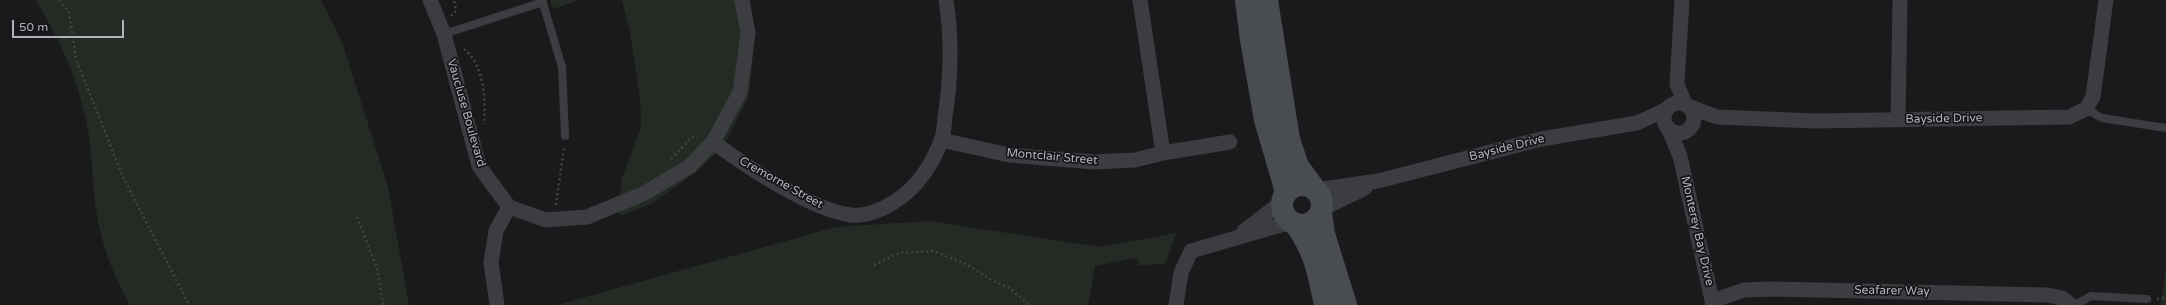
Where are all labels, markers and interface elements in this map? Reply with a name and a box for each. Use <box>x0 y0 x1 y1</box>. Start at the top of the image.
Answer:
scale bar <box>14 12 126 38</box>
text: 50 m <box>19 20 48 34</box>
street label: Vaucluse Boulevard <box>444 57 488 169</box>
street label: Bayside Drive <box>1905 111 1983 127</box>
street label: Bayside Drive <box>1468 132 1546 164</box>
street label: Montclair Street <box>1006 146 1098 168</box>
street label: Cremorne Street <box>736 154 826 212</box>
street label: Monterey Bay Drive <box>1677 175 1717 287</box>
street label: Seafarer Way <box>1854 283 1930 299</box>

